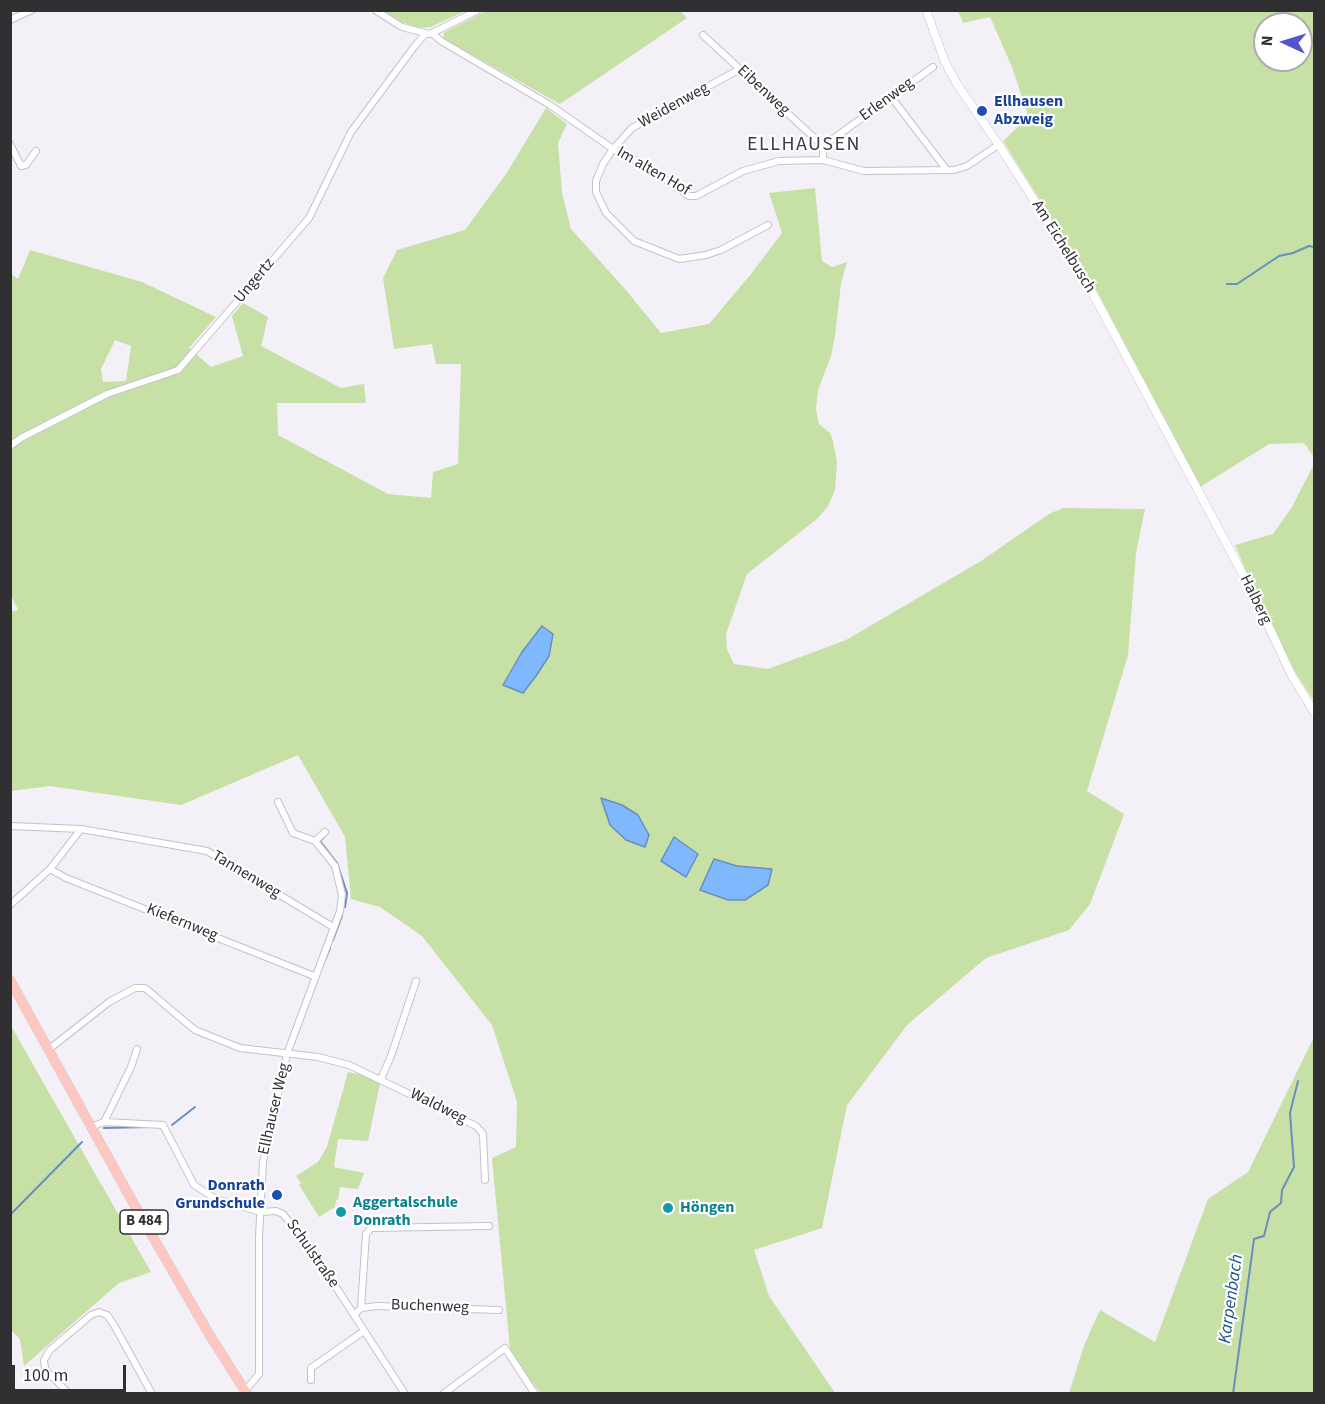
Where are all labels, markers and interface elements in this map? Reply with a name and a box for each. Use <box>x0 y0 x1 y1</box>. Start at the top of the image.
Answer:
north arrow <box>1253 12 1313 72</box>
text: N <box>1256 35 1278 47</box>
street label: Eibenweg <box>733 62 793 120</box>
street label: Erlenweg <box>856 74 918 126</box>
street label: Weidenweg <box>636 79 712 133</box>
place label: Ellhausen Abzweig <box>994 92 1063 130</box>
marker: Ellhausen Abzweig <box>975 104 989 118</box>
district label: ELLHAUSEN <box>747 134 861 158</box>
street label: Im alten Hof <box>613 143 693 201</box>
street label: Am Eichelbusch <box>1027 197 1099 297</box>
street label: Ungertz <box>231 255 279 307</box>
street label: Halberg <box>1235 572 1275 628</box>
street label: Tannenweg <box>208 847 284 903</box>
street label: Kiefernweg <box>144 900 220 946</box>
street label: Ellhauser Weg <box>255 1061 295 1157</box>
street label: Waldweg <box>407 1085 469 1129</box>
place label: Donrath Grundschule <box>175 1176 265 1214</box>
marker: Donrath Grundschule <box>270 1188 284 1202</box>
place label: Aggertalschule Donrath <box>353 1193 458 1231</box>
place label: Höngen <box>680 1198 735 1218</box>
marker: Höngen <box>661 1201 675 1215</box>
marker: Aggertalschule Donrath <box>334 1205 348 1219</box>
road number: B 484 <box>120 1210 168 1234</box>
street label: Schulstraße <box>281 1216 343 1292</box>
water label: Karpenbach <box>1215 1253 1249 1345</box>
street label: Buchenweg <box>391 1296 469 1318</box>
scale bar <box>15 1353 129 1391</box>
text: 100 m <box>23 1363 68 1388</box>

